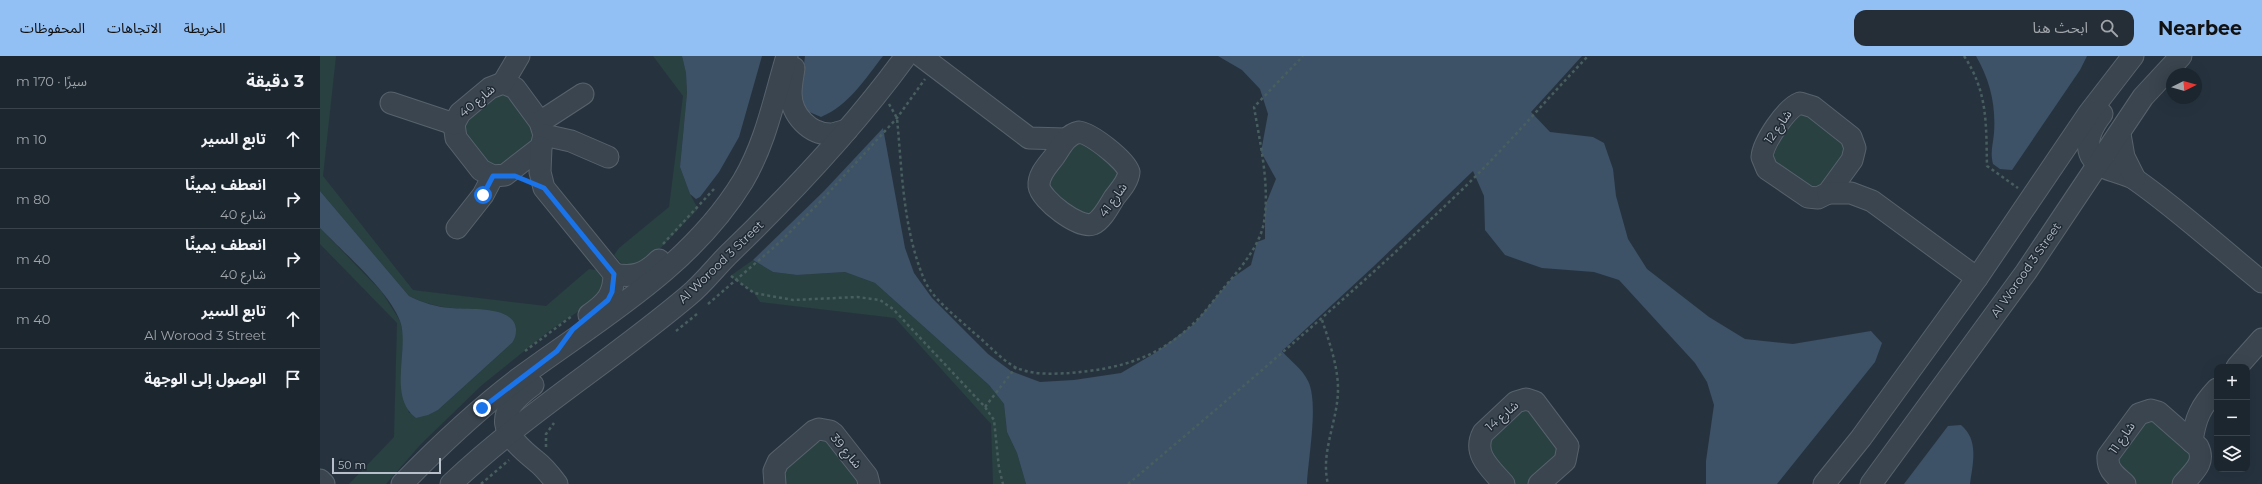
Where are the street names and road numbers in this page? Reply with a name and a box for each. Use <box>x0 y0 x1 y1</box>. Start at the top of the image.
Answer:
street label: شارع 40 <box>456 81 499 122</box>
street label: شارع 12 <box>1761 107 1796 148</box>
street label: شارع 41 <box>1095 180 1132 221</box>
street label: Al Worood 3 Street <box>675 217 766 306</box>
street label: Al Worood 3 Street <box>1987 219 2064 320</box>
street label: شارع 14 <box>1482 397 1523 436</box>
street label: شارع 11 <box>2105 419 2139 458</box>
street label: شارع 39 <box>826 430 865 472</box>

